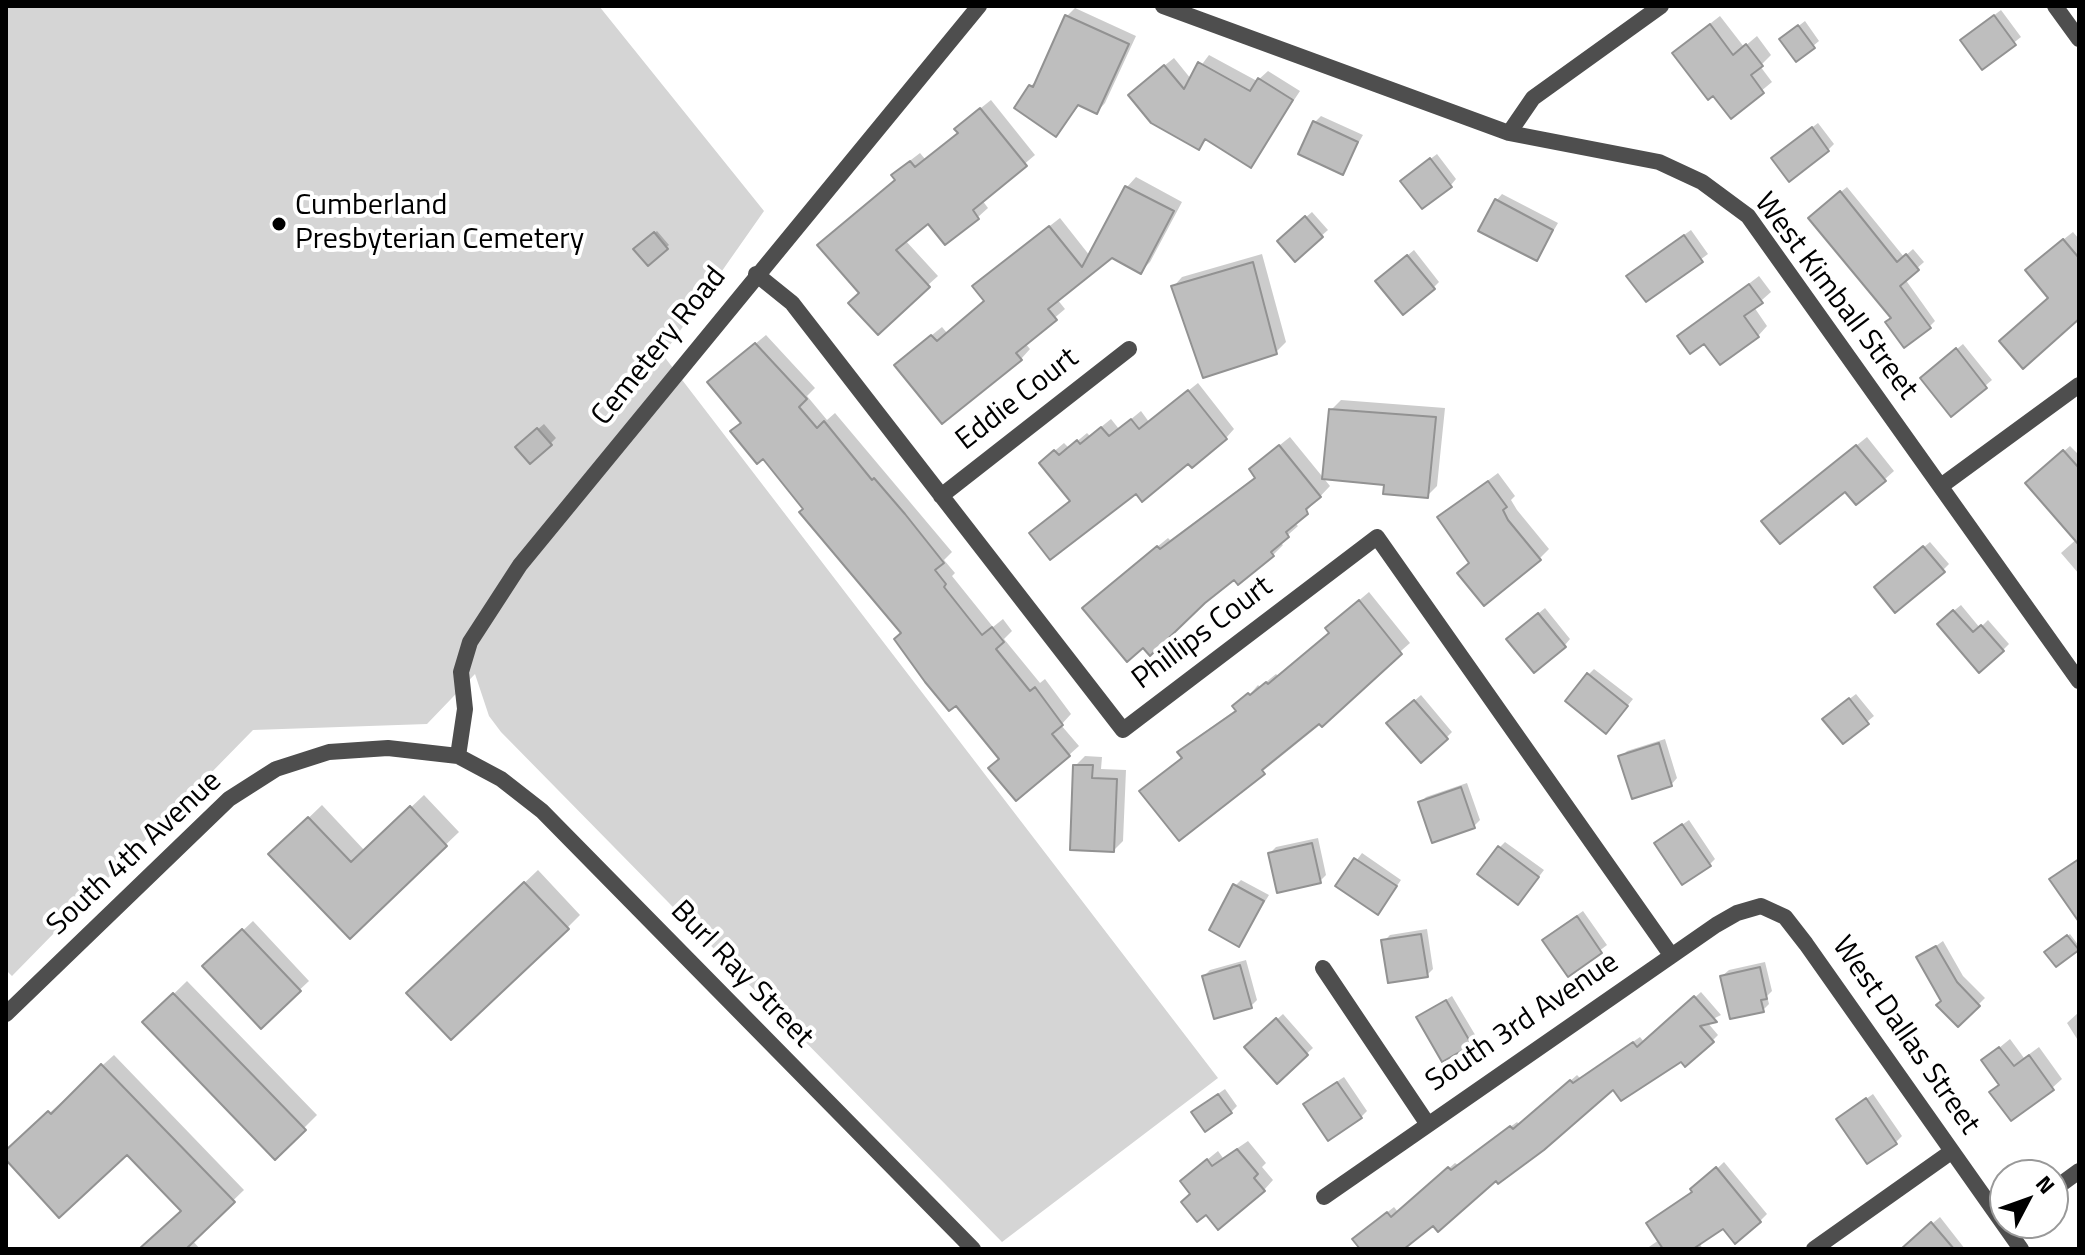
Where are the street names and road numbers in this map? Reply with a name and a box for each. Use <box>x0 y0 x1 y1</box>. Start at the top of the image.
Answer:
street label: West Kimball Street <box>1746 187 1924 407</box>
street label: Cemetery Road <box>585 261 735 433</box>
street label: Eddie Court <box>950 341 1086 459</box>
street label: Phillips Court <box>1126 570 1280 698</box>
street label: South 4th Avenue <box>40 764 230 944</box>
street label: Burl Ray Street <box>662 894 820 1056</box>
street label: West Dallas Street <box>1823 930 1987 1142</box>
street label: South 3rd Avenue <box>1420 945 1626 1101</box>

